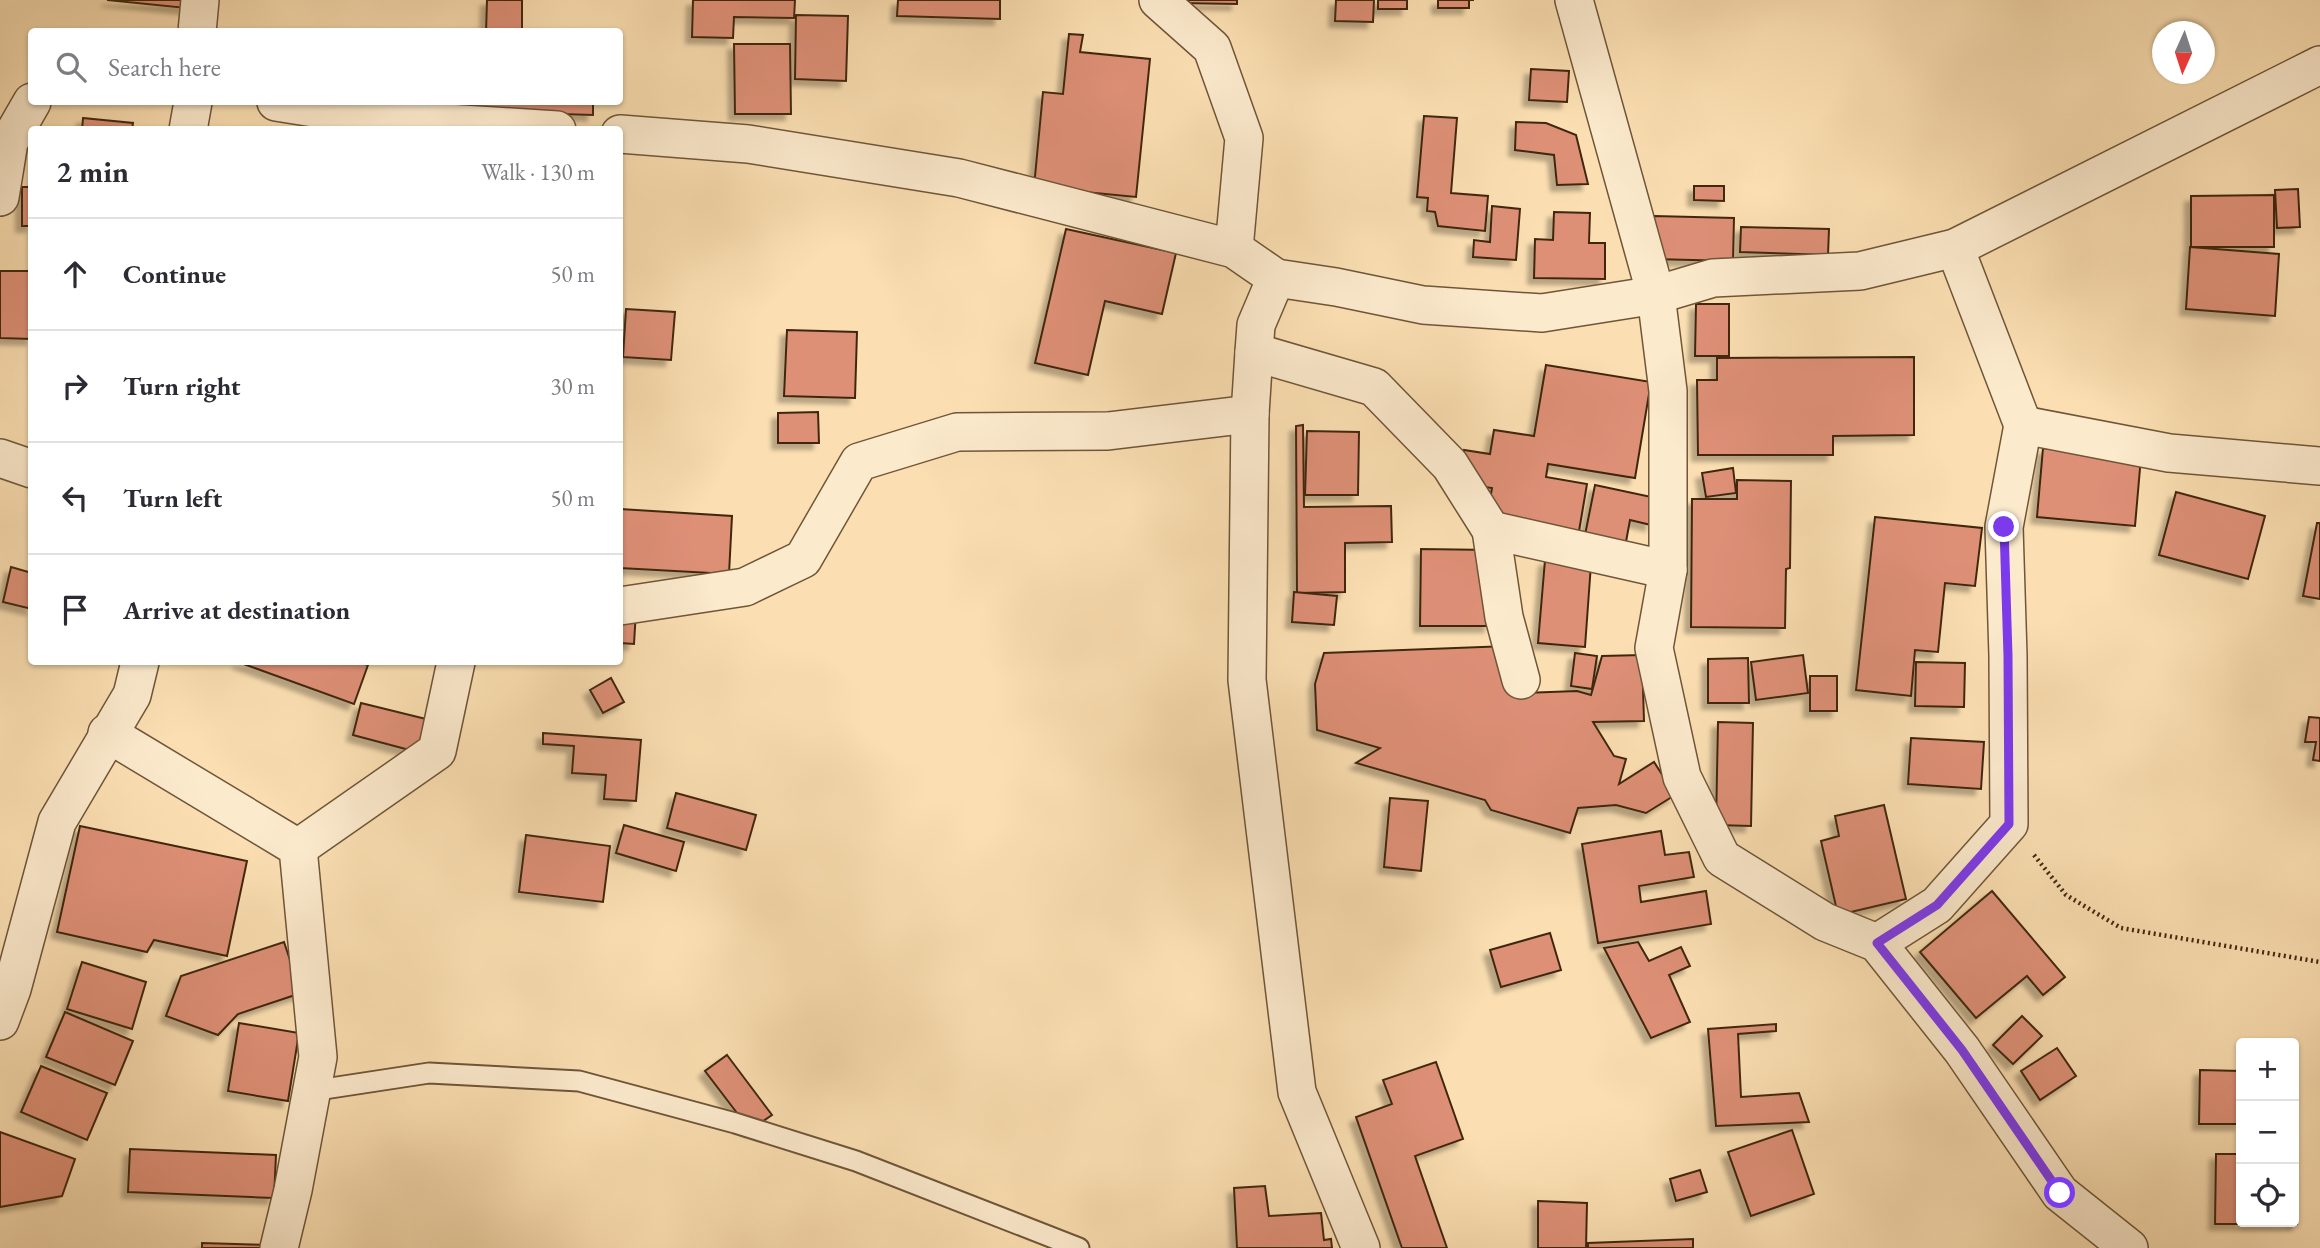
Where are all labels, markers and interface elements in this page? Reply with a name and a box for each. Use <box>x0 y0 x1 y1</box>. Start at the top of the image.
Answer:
north arrow <box>2152 21 2215 84</box>
search box <box>28 28 623 105</box>
icon: search <box>52 48 90 86</box>
text: Search here <box>108 50 221 84</box>
text: 2 min <box>56 152 129 191</box>
text: Walk · 130 m <box>481 157 595 187</box>
icon: ahead <box>56 255 94 293</box>
text: Continue <box>123 257 226 291</box>
text: 50 m <box>550 259 595 289</box>
icon: right <box>56 367 94 405</box>
text: Turn right <box>123 369 241 403</box>
text: 30 m <box>550 371 595 401</box>
icon: left <box>56 479 94 517</box>
text: Turn left <box>123 481 222 515</box>
text: 50 m <box>550 483 595 513</box>
route end <box>1988 511 2019 542</box>
icon: arrive <box>56 591 94 629</box>
text: Arrive at destination <box>123 593 350 627</box>
map controls <box>2236 1038 2299 1227</box>
button: + <box>2236 1038 2299 1101</box>
button: − <box>2236 1101 2299 1164</box>
button: locate <box>2236 1164 2299 1227</box>
route start <box>2044 1177 2075 1208</box>

